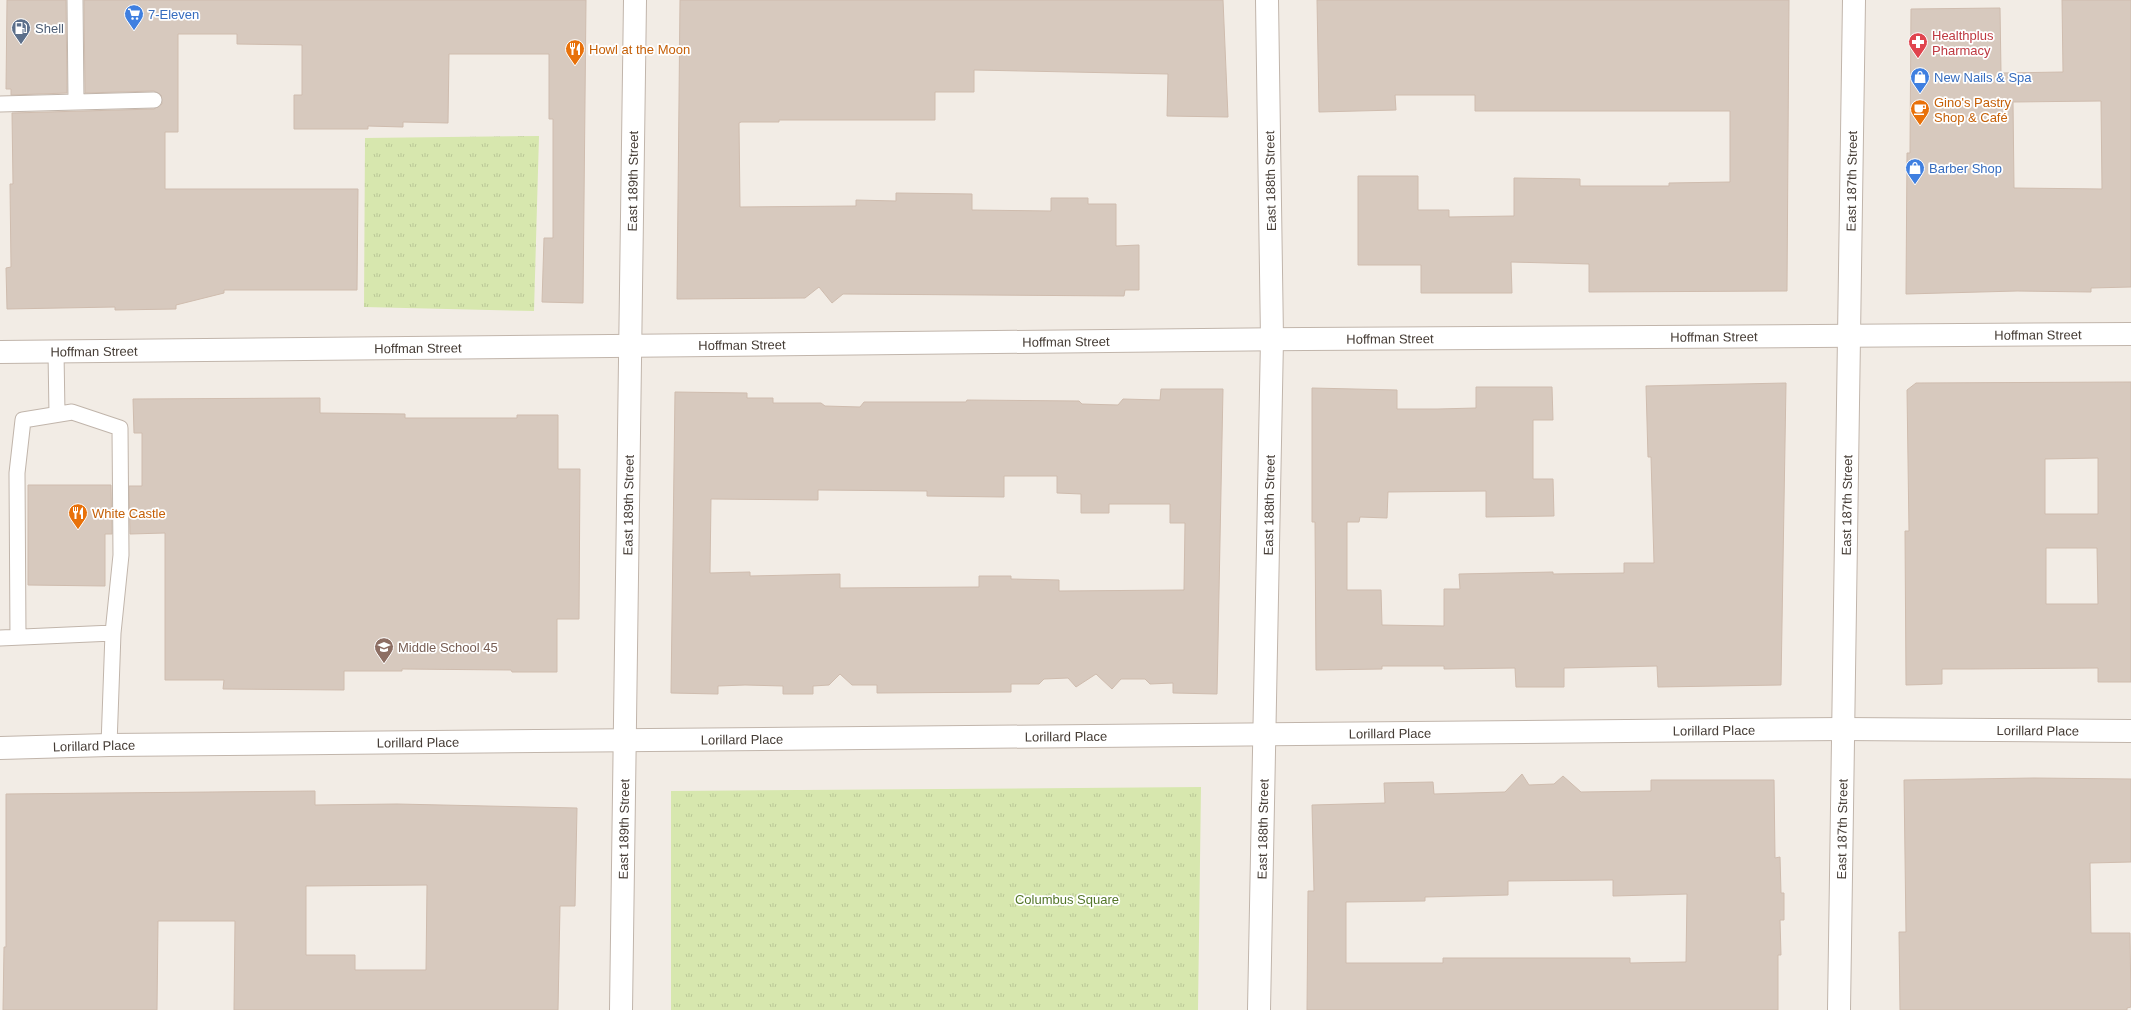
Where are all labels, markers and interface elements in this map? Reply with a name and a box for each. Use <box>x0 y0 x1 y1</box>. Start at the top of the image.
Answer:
supermarket icon: 7-Eleven <box>123 3 145 31</box>
place label: 7-Eleven <box>148 7 199 22</box>
fuel station icon: Shell <box>10 17 32 45</box>
place label: Shell <box>35 21 64 36</box>
place label: Healthplus Pharmacy <box>1932 28 1994 58</box>
pharmacy icon: Healthplus Pharmacy <box>1907 31 1929 59</box>
restaurant icon: Howl at the Moon <box>564 38 586 66</box>
place label: Howl at the Moon <box>589 42 690 57</box>
shop icon: New Nails & Spa <box>1909 66 1931 94</box>
place label: New Nails & Spa <box>1934 70 2032 85</box>
place label: Gino's Pastry Shop & Café <box>1934 95 2011 125</box>
cafe icon: Gino's Pastry Shop & Café <box>1909 98 1931 126</box>
street label: East 189th Street <box>625 130 641 231</box>
street label: East 188th Street <box>1262 130 1279 231</box>
street label: East 187th Street <box>1844 130 1860 231</box>
shop icon: Barber Shop <box>1904 157 1926 185</box>
place label: Barber Shop <box>1929 161 2002 176</box>
street label: Hoffman Street <box>1994 327 2082 343</box>
street label: Hoffman Street <box>1670 329 1758 345</box>
street label: Hoffman Street <box>1346 331 1434 347</box>
street label: Hoffman Street <box>1022 334 1110 350</box>
street label: Hoffman Street <box>698 337 786 353</box>
street label: Hoffman Street <box>374 340 462 356</box>
street label: Hoffman Street <box>50 344 138 359</box>
street label: East 189th Street <box>620 454 637 555</box>
street label: East 188th Street <box>1261 454 1278 556</box>
street label: East 187th Street <box>1839 454 1855 555</box>
restaurant icon: White Castle <box>67 502 89 530</box>
place label: White Castle <box>92 506 166 521</box>
school or university icon: Middle School 45 <box>373 636 395 664</box>
place label: Middle School 45 <box>398 640 498 655</box>
street label: Lorillard Place <box>1673 723 1755 739</box>
street label: Lorillard Place <box>1997 723 2079 739</box>
street label: Lorillard Place <box>1349 726 1431 742</box>
street label: Lorillard Place <box>1025 729 1107 745</box>
street label: Lorillard Place <box>701 732 783 748</box>
street label: Lorillard Place <box>377 735 459 751</box>
street label: Lorillard Place <box>53 738 135 755</box>
street label: East 189th Street <box>616 778 632 879</box>
street label: East 188th Street <box>1255 778 1271 879</box>
street label: East 187th Street <box>1834 778 1850 879</box>
park label: Columbus Square <box>1015 892 1119 907</box>

